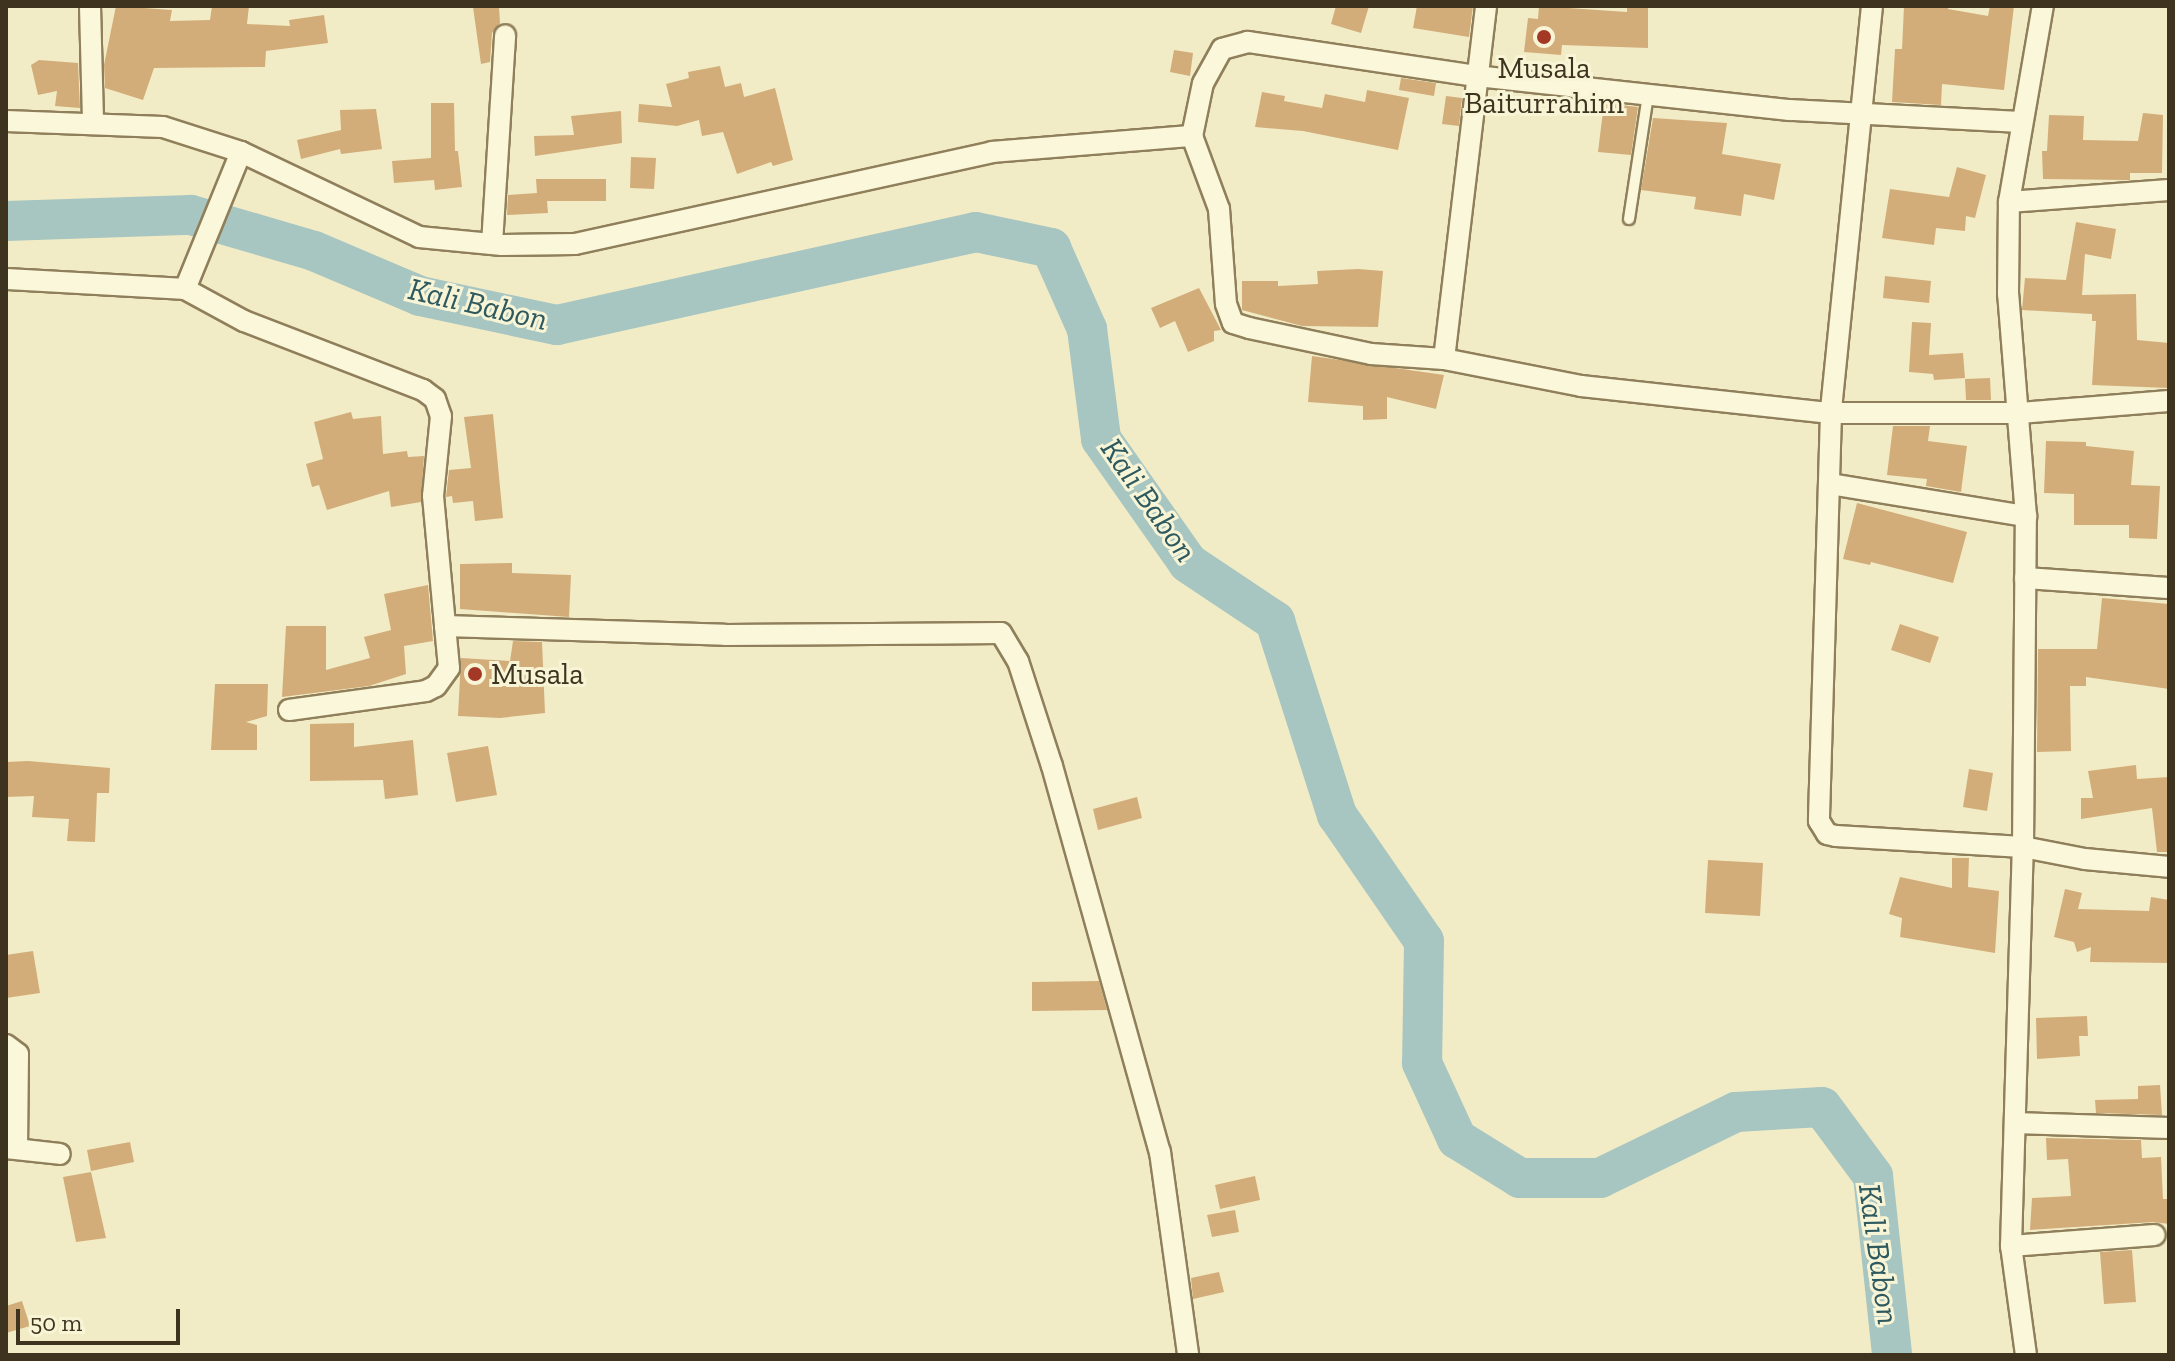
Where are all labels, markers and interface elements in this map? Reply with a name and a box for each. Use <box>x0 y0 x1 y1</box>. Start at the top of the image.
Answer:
marker: Musala Baiturrahim <box>1535 28 1553 46</box>
place label: Musala Baiturrahim <box>1464 50 1624 120</box>
water label: Kali Babon <box>405 269 551 339</box>
water label: Kali Babon <box>1093 431 1205 569</box>
place label: Musala <box>491 656 584 692</box>
marker: Musala <box>466 665 484 683</box>
water label: Kali Babon <box>1850 1181 1908 1327</box>
scale bar <box>20 1293 184 1343</box>
text: 50 m <box>30 1308 82 1337</box>

